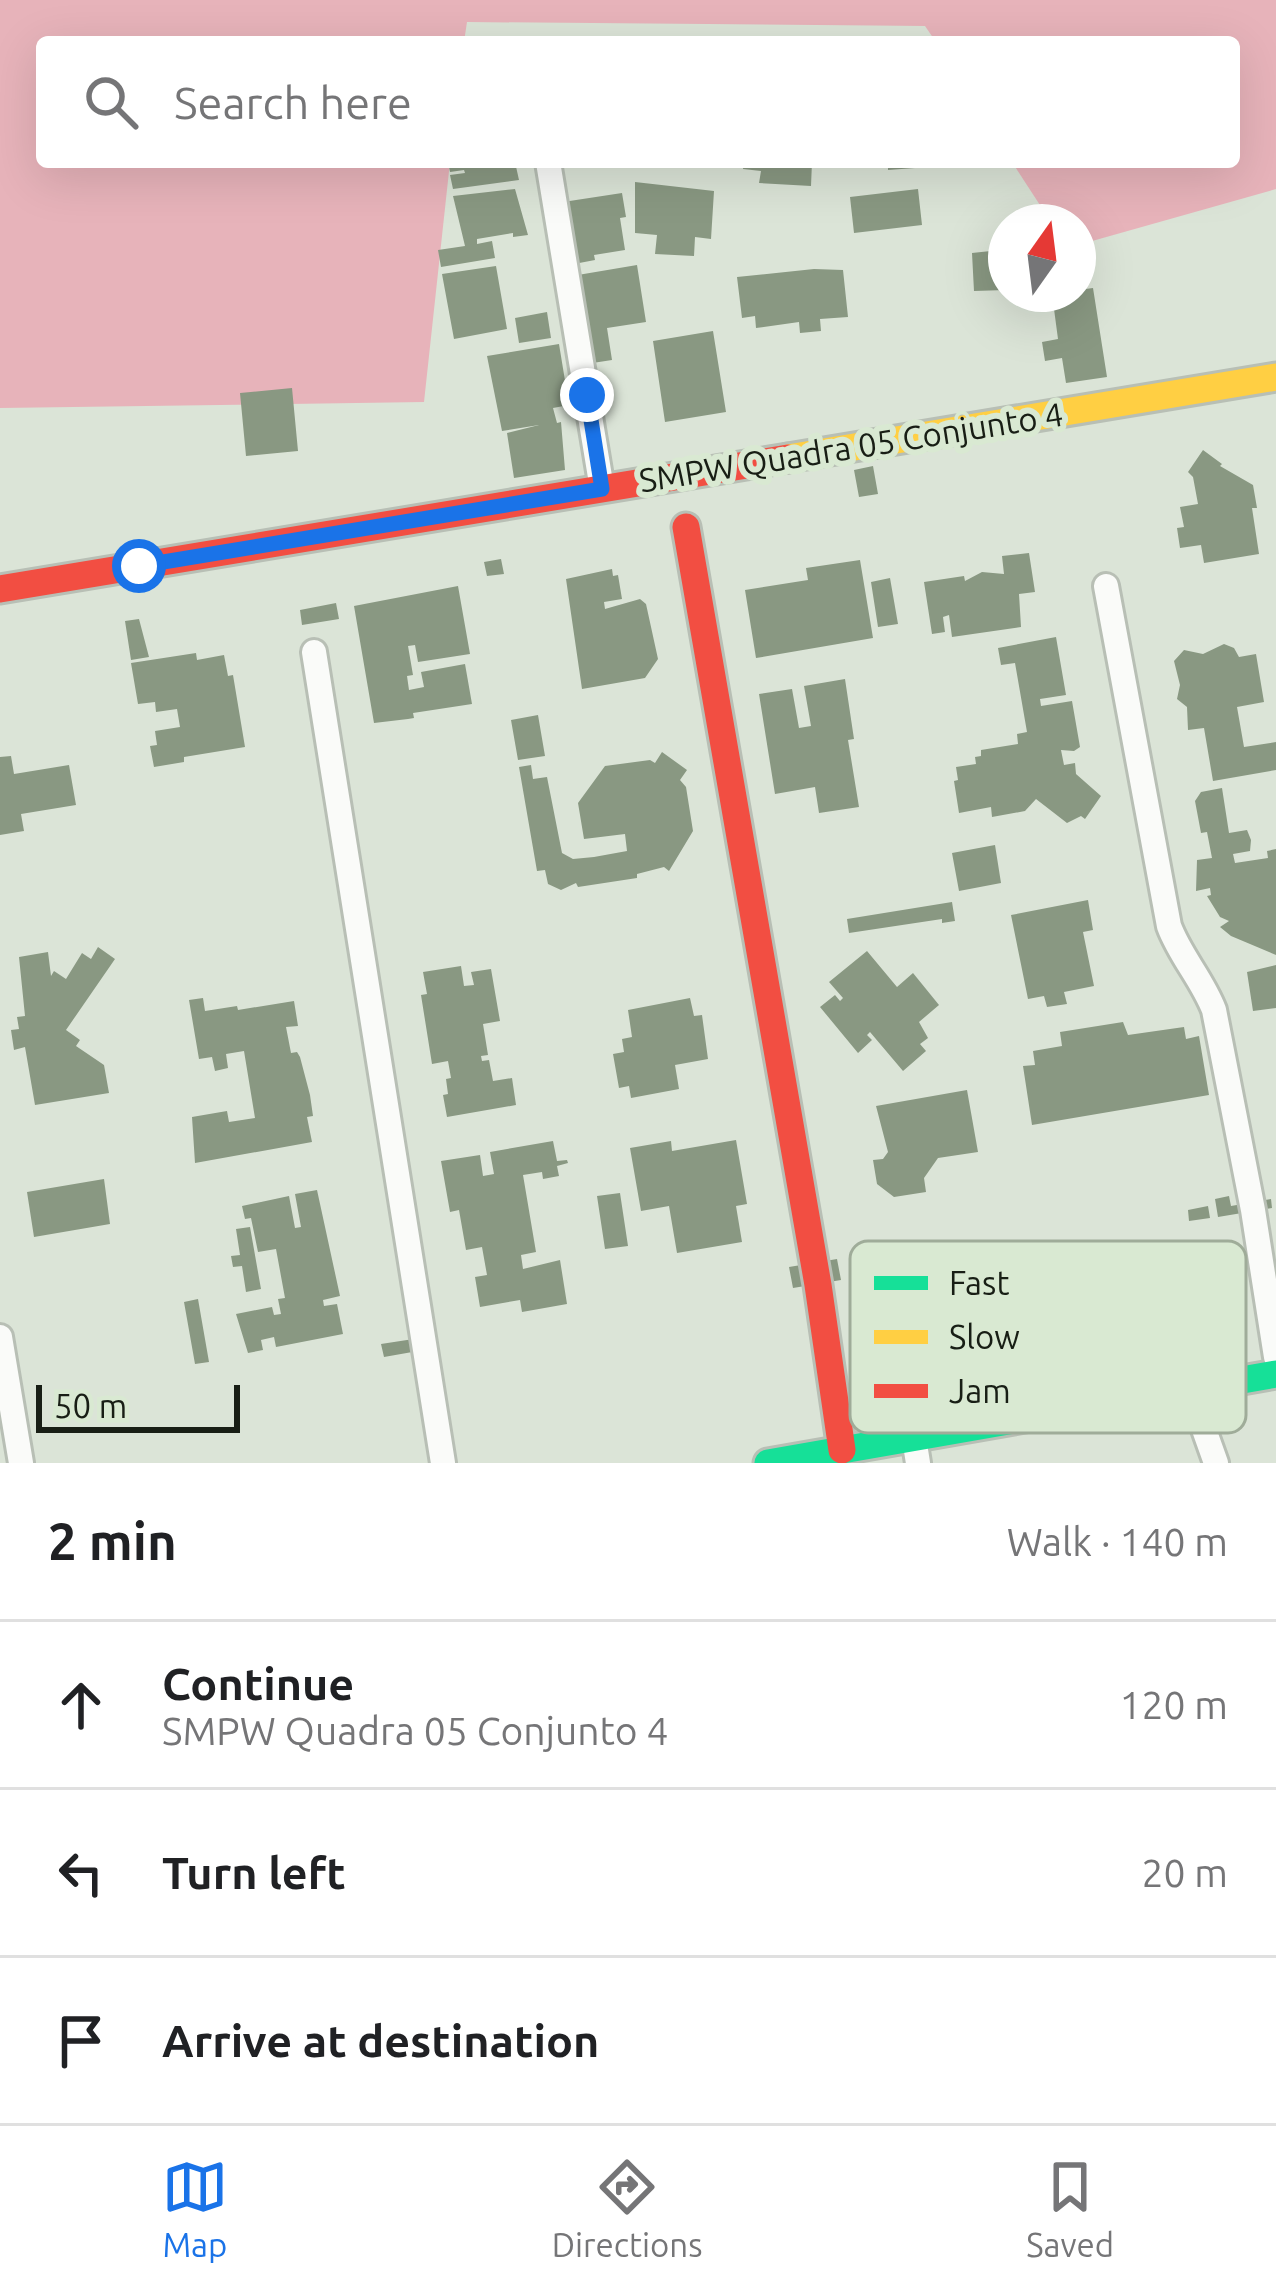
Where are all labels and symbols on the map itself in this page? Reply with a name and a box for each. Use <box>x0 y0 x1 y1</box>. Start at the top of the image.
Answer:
north arrow <box>988 204 1096 312</box>
route end <box>560 368 614 422</box>
street label: SMPW Quadra 05 Conjunto 4 <box>636 395 1066 498</box>
route start <box>112 539 166 593</box>
legend <box>850 1241 1246 1433</box>
text: Fast <box>949 1264 1009 1301</box>
text: Slow <box>949 1318 1020 1355</box>
text: Jam <box>949 1372 1011 1409</box>
scale bar <box>36 1379 240 1432</box>

